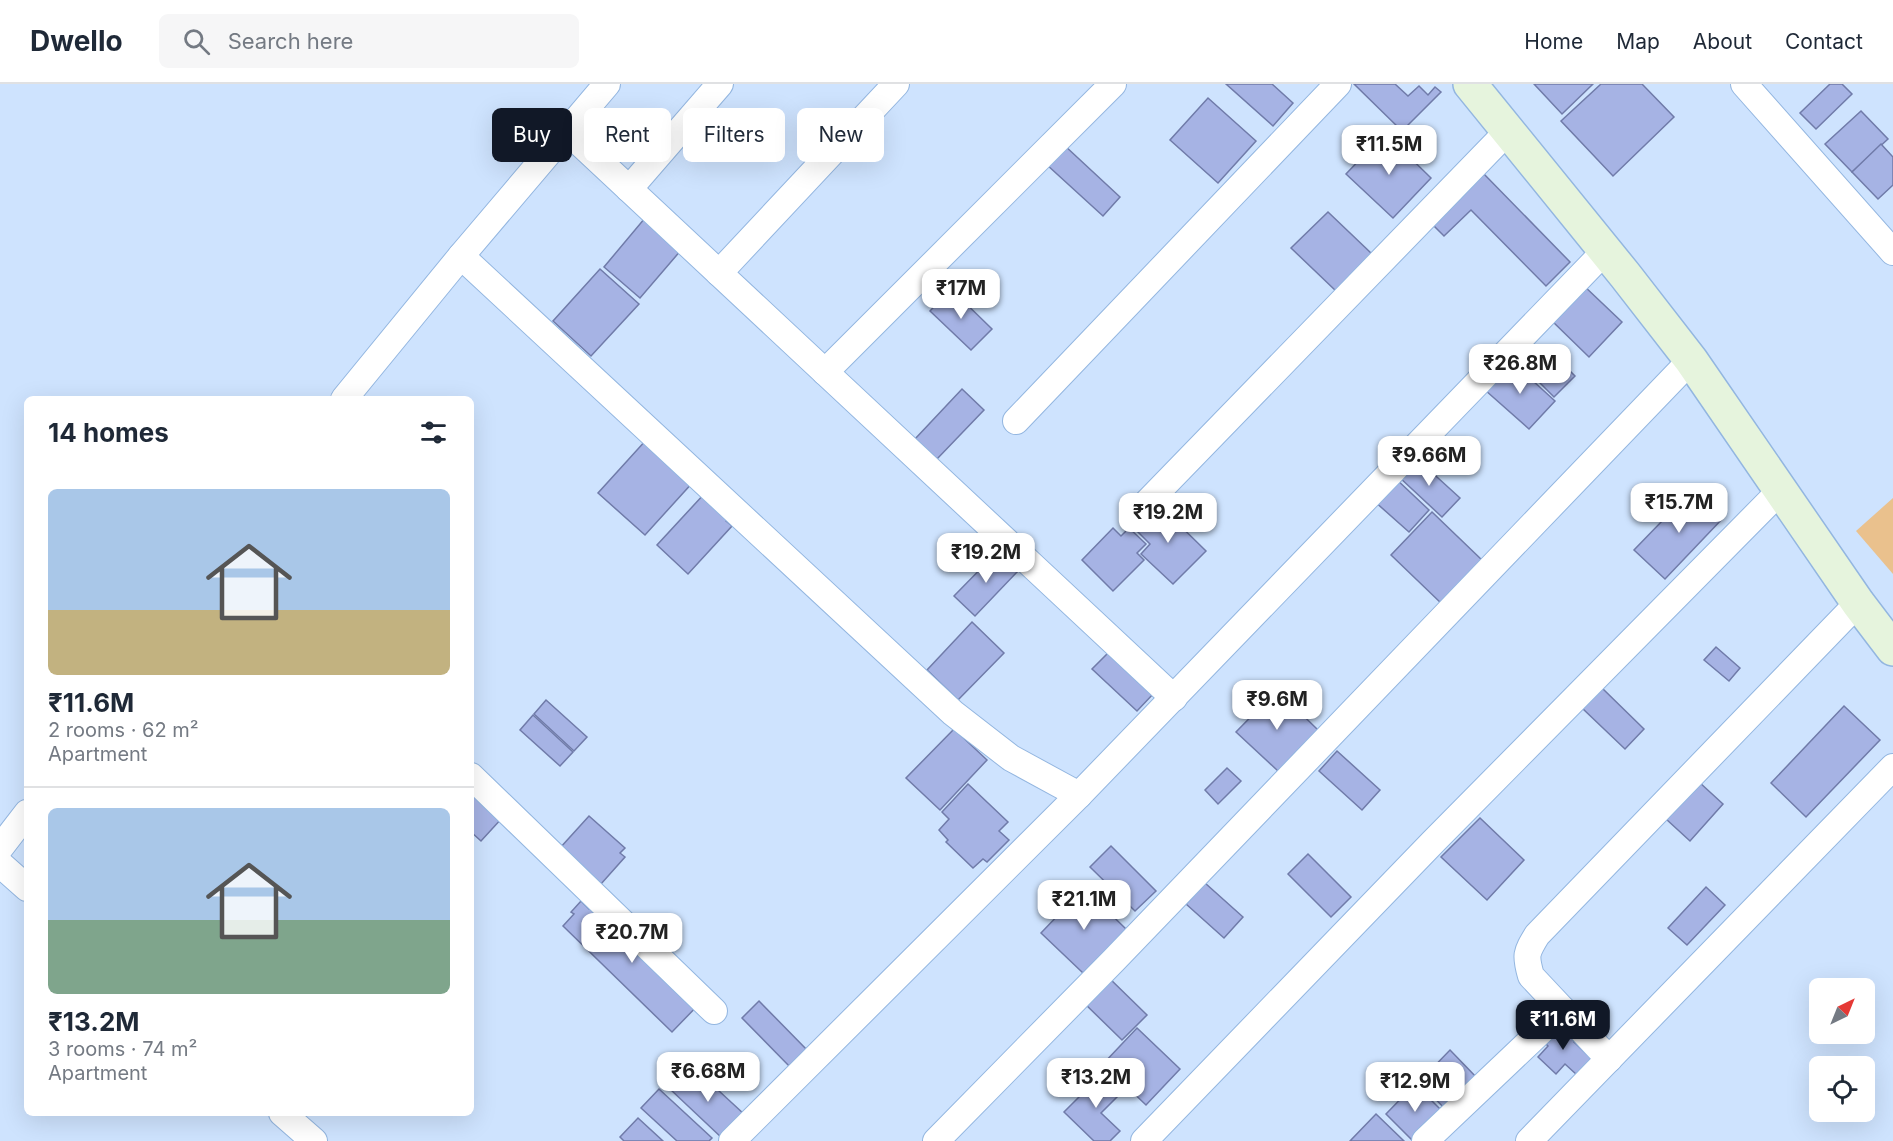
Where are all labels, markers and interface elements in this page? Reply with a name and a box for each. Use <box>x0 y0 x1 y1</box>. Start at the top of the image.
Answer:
search box <box>159 14 579 68</box>
text: Dwello <box>30 24 123 58</box>
icon: search <box>180 25 213 58</box>
text: Search here <box>228 28 353 54</box>
text: Home <box>1524 29 1583 54</box>
text: Map <box>1616 29 1660 54</box>
text: About <box>1693 29 1752 54</box>
text: Contact <box>1785 29 1863 54</box>
chip: Buy <box>492 108 572 162</box>
chip: Rent <box>584 108 671 162</box>
chip: Filters <box>683 108 785 162</box>
chip: New <box>797 108 884 162</box>
pin: ₹11.5M <box>1340 125 1438 176</box>
text: ₹11.5M <box>1356 132 1422 156</box>
pin: ₹17M <box>925 269 997 320</box>
text: ₹17M <box>936 276 986 300</box>
pin: ₹26.8M <box>1471 344 1569 395</box>
text: ₹26.8M <box>1483 351 1557 375</box>
icon: filters <box>417 416 450 449</box>
text: 14 homes <box>48 417 169 448</box>
pin: ₹9.66M <box>1380 436 1478 487</box>
text: ₹9.66M <box>1392 443 1466 467</box>
pin: ₹15.7M <box>1630 483 1728 534</box>
text: ₹15.7M <box>1645 490 1713 514</box>
pin: ₹19.2M <box>1119 493 1217 544</box>
text: ₹19.2M <box>1133 500 1203 524</box>
icon: home <box>195 528 303 636</box>
pin: ₹19.2M <box>937 533 1035 584</box>
text: ₹19.2M <box>951 540 1021 564</box>
pin: ₹9.6M <box>1235 680 1319 731</box>
text: ₹11.6M <box>48 687 134 718</box>
text: ₹9.6M <box>1246 687 1308 711</box>
text: 2 rooms · 62 m² <box>48 718 199 742</box>
text: Apartment <box>48 742 147 766</box>
icon: home <box>195 847 303 955</box>
pin: ₹21.1M <box>1035 880 1133 931</box>
text: ₹21.1M <box>1052 887 1116 911</box>
pin: ₹20.7M <box>583 913 681 964</box>
text: ₹20.7M <box>595 920 669 944</box>
north arrow <box>1809 978 1875 1044</box>
map controls <box>1809 978 1875 1122</box>
pin: ₹11.6M <box>1514 1000 1612 1051</box>
text: ₹13.2M <box>48 1006 140 1037</box>
text: ₹11.6M <box>1530 1007 1596 1031</box>
text: 3 rooms · 74 m² <box>48 1037 197 1061</box>
pin: ₹6.68M <box>659 1052 757 1103</box>
button: locate <box>1809 1056 1875 1122</box>
pin: ₹13.2M <box>1047 1058 1145 1109</box>
text: ₹6.68M <box>671 1059 745 1083</box>
text: Apartment <box>48 1061 147 1085</box>
pin: ₹12.9M <box>1366 1062 1464 1113</box>
text: ₹13.2M <box>1061 1065 1131 1089</box>
text: ₹12.9M <box>1380 1069 1450 1093</box>

